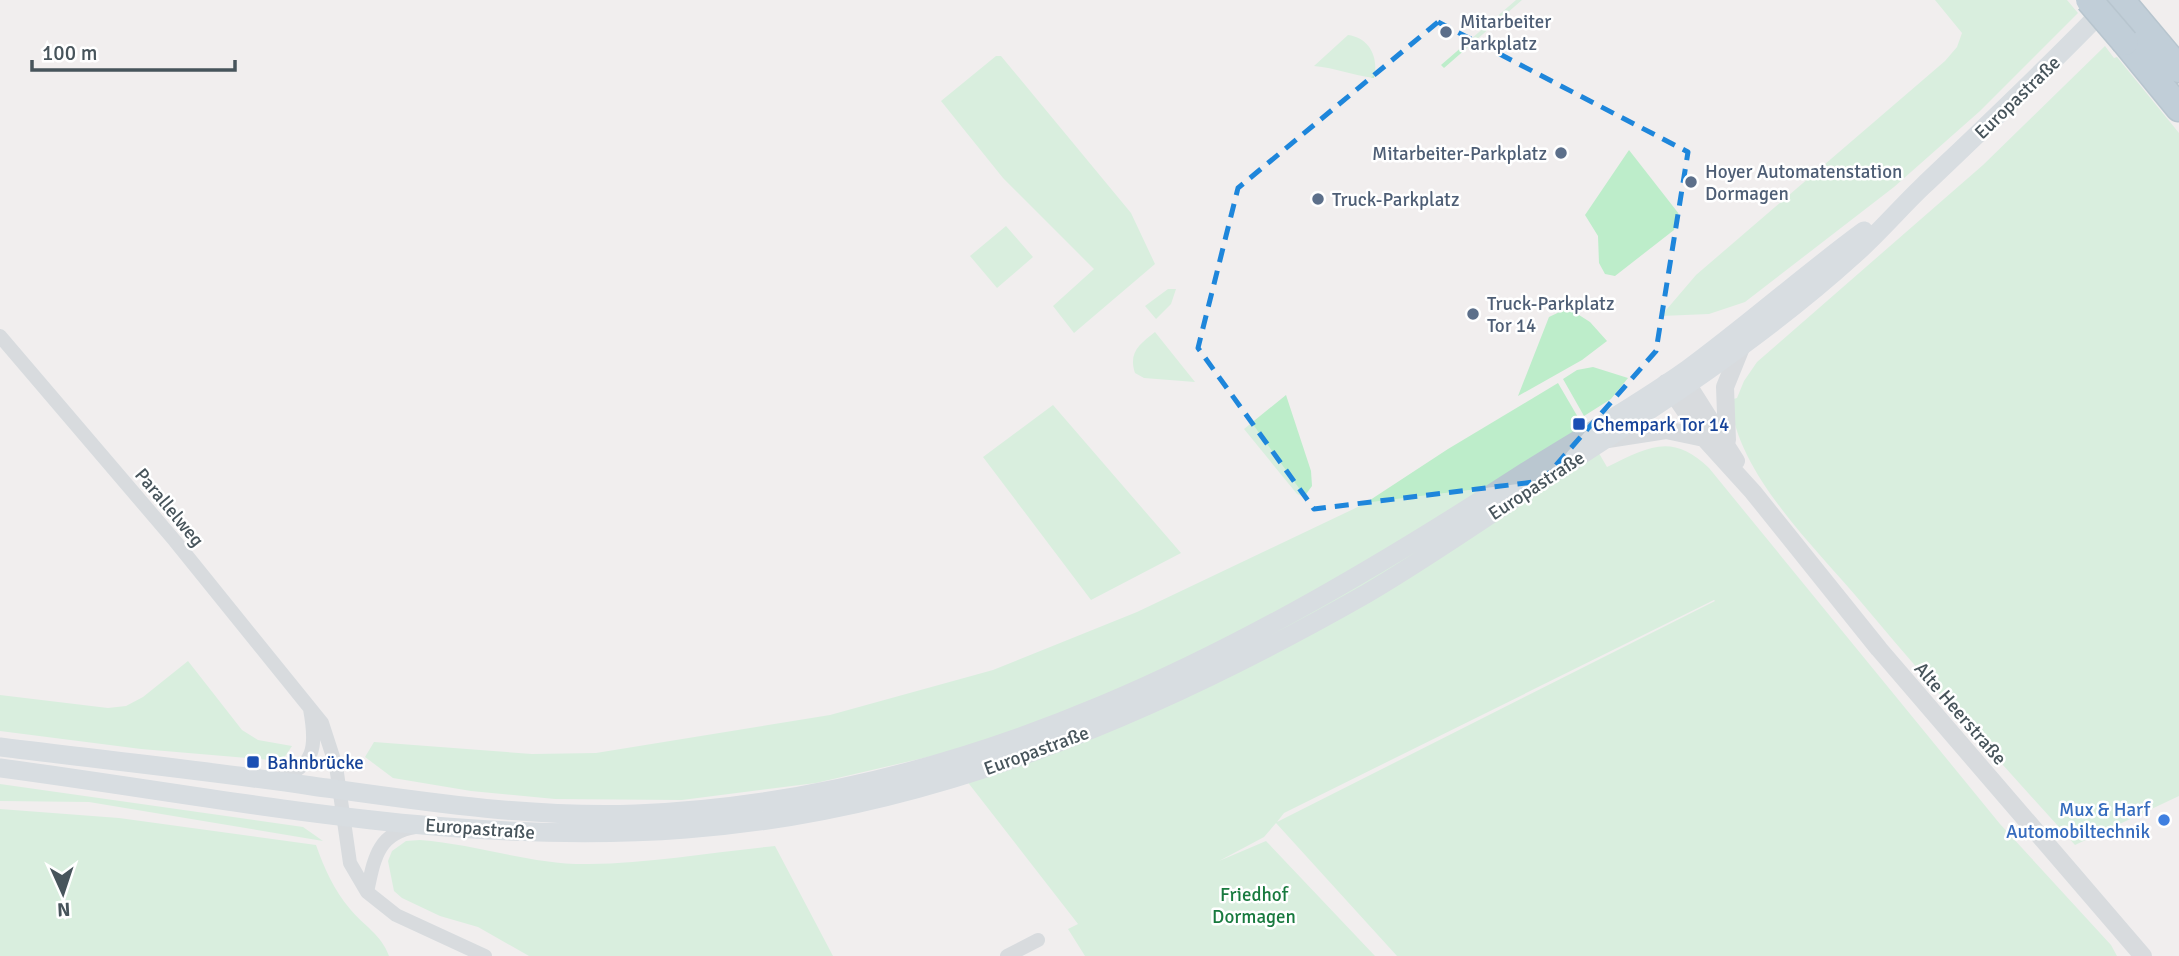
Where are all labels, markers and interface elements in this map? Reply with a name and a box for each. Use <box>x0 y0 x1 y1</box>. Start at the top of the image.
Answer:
place label: Mitarbeiter Parkplatz <box>1460 10 1551 56</box>
marker: Mitarbeiter Parkplatz <box>1438 24 1454 40</box>
scale bar <box>32 28 234 72</box>
text: 100 m <box>42 40 97 66</box>
street label: Europastraße <box>1970 51 2066 145</box>
place label: Mitarbeiter-Parkplatz <box>1372 142 1547 166</box>
marker: Mitarbeiter-Parkplatz <box>1553 145 1569 161</box>
place label: Hoyer Automatenstation Dormagen <box>1705 160 1902 206</box>
marker: Hoyer Automatenstation Dormagen <box>1683 174 1699 190</box>
place label: Truck-Parkplatz <box>1332 188 1460 212</box>
marker: Truck-Parkplatz <box>1310 191 1326 207</box>
place label: Truck-Parkplatz Tor 14 <box>1487 292 1615 338</box>
marker: Truck-Parkplatz Tor 14 <box>1465 306 1481 322</box>
place label: Chempark Tor 14 <box>1593 413 1729 437</box>
marker: Chempark Tor 14 <box>1571 416 1587 432</box>
street label: Europastraße <box>1484 446 1589 526</box>
street label: Parallelweg <box>129 463 209 552</box>
street label: Alte Heerstraße <box>1909 657 2011 770</box>
street label: Europastraße <box>981 721 1092 781</box>
place label: Bahnbrücke <box>267 751 364 775</box>
marker: Bahnbrücke <box>245 754 261 770</box>
place label: Mux & Harf Automobiltechnik <box>2006 798 2152 844</box>
marker: Mux & Harf Automobiltechnik <box>2156 812 2172 828</box>
street label: Europastraße <box>424 813 536 845</box>
north arrow <box>28 858 98 928</box>
park label: Friedhof Dormagen <box>1212 883 1296 929</box>
text: N <box>57 897 71 921</box>

